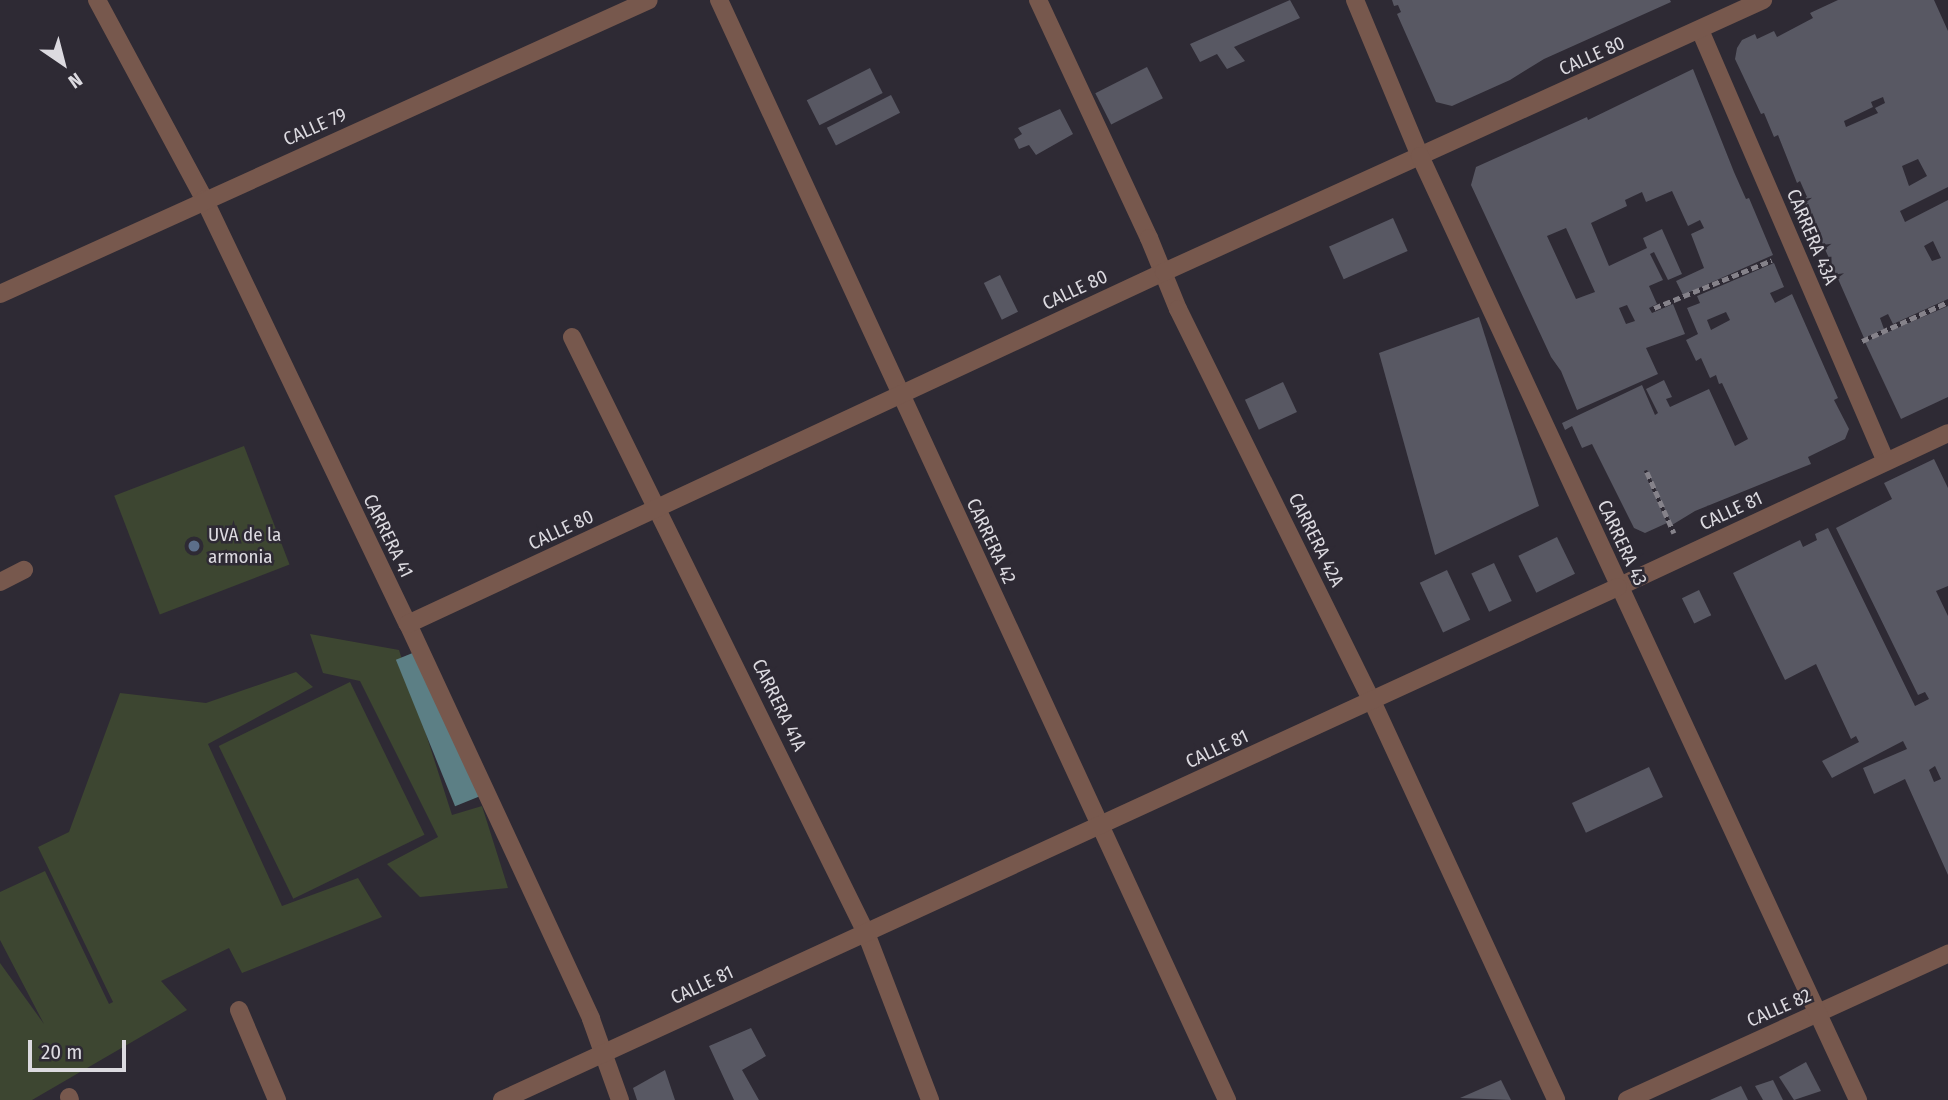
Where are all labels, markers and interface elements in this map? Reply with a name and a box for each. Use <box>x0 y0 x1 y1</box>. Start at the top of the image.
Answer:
north arrow <box>28 28 98 98</box>
street label: CALLE 80 <box>1556 32 1628 80</box>
text: N <box>64 68 87 93</box>
street label: CALLE 79 <box>280 103 350 151</box>
street label: CARRERA 43A <box>1782 186 1842 288</box>
street label: CALLE 80 <box>1039 265 1111 315</box>
street label: CALLE 81 <box>1696 487 1766 535</box>
street label: CARRERA 42A <box>1284 489 1348 591</box>
street label: CARRERA 41 <box>358 491 418 581</box>
street label: CARRERA 42 <box>961 495 1021 587</box>
street label: CARRERA 43 <box>1592 497 1652 589</box>
street label: CALLE 80 <box>525 505 597 555</box>
place label: UVA de la armonia <box>208 524 281 568</box>
marker: UVA de la armonia <box>186 538 202 554</box>
street label: CARRERA 41A <box>747 655 811 755</box>
street label: CALLE 81 <box>1182 725 1252 773</box>
street label: CALLE 81 <box>667 961 737 1009</box>
street label: CALLE 82 <box>1743 984 1815 1032</box>
scale bar <box>32 1026 130 1070</box>
text: 20 m <box>41 1039 82 1065</box>

